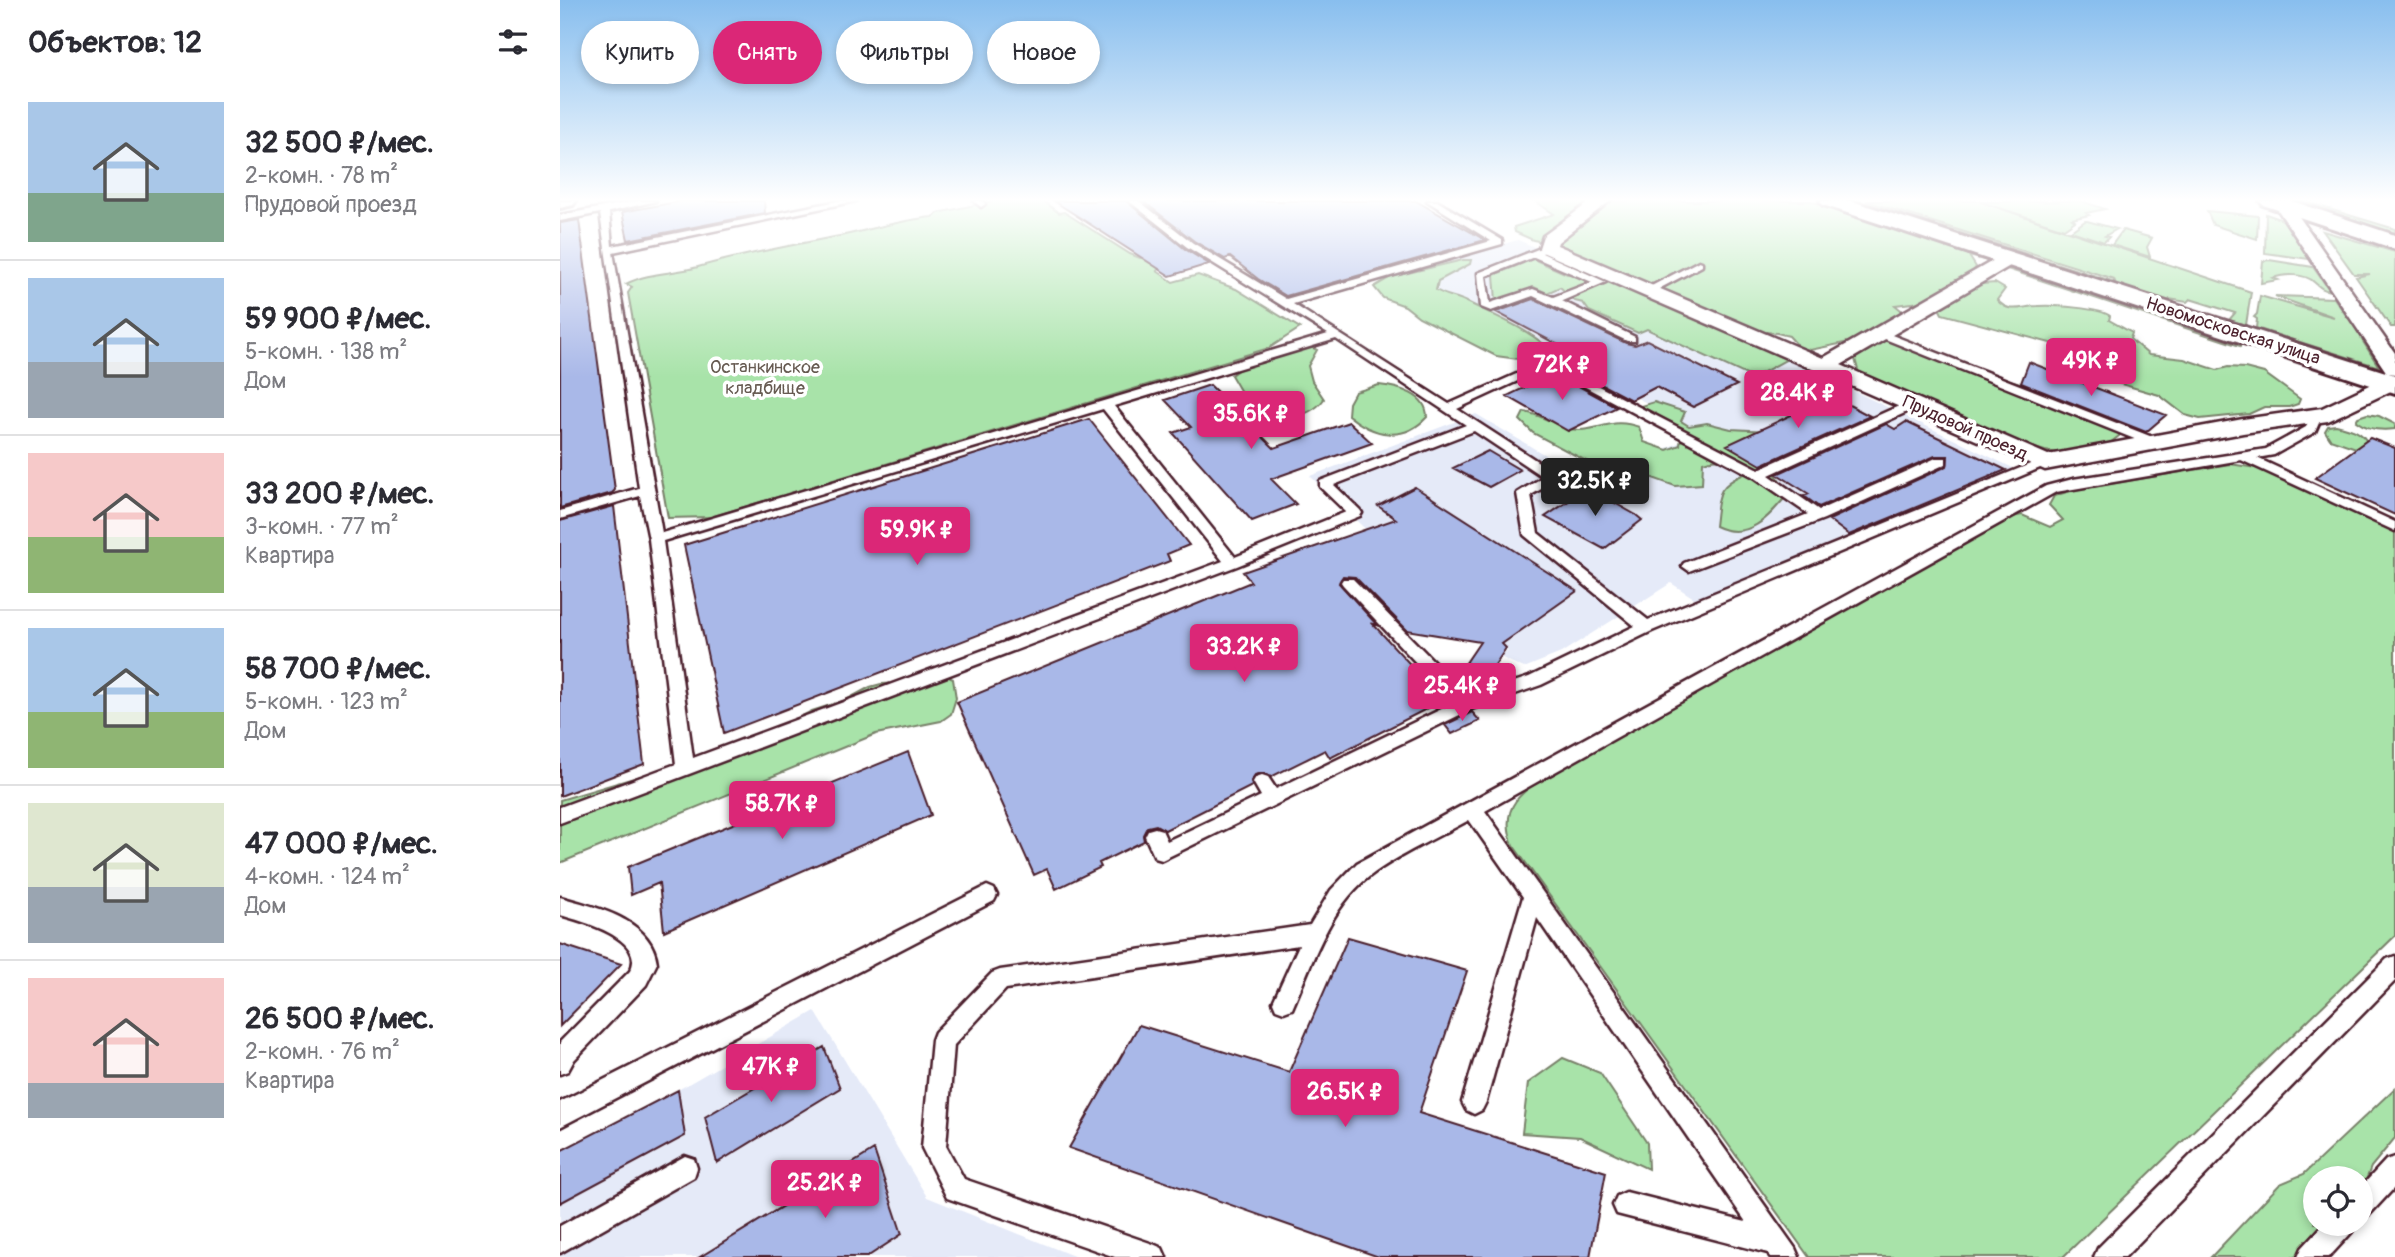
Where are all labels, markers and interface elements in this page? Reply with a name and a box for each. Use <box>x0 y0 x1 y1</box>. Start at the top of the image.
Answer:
chip: Купить <box>581 21 699 84</box>
chip: Снять <box>713 21 822 84</box>
chip: Фильтры <box>836 21 973 84</box>
chip: Новое <box>987 21 1100 84</box>
icon: filters <box>494 23 532 61</box>
text: Объектов: 12 <box>28 24 202 61</box>
text: 32 500 ₽/мес. <box>245 124 434 161</box>
icon: home <box>84 130 168 214</box>
text: 2-комн. · 78 m² <box>245 161 398 190</box>
text: Прудовой проезд <box>245 190 416 219</box>
street label: Новомосковская улица <box>2143 292 2323 370</box>
text: 59 900 ₽/мес. <box>245 300 431 337</box>
icon: home <box>84 306 168 390</box>
text: 5-комн. · 138 m² <box>245 337 407 366</box>
pin: 49K ₽ <box>2042 338 2140 398</box>
pin: 72K ₽ <box>1513 342 1611 402</box>
text: 49K ₽ <box>2062 346 2120 375</box>
text: 72K ₽ <box>1533 350 1591 379</box>
park label: Останкинское кладбище <box>710 356 820 400</box>
text: Дом <box>245 366 286 395</box>
pin: 28.4K ₽ <box>1733 370 1863 430</box>
text: 28.4K ₽ <box>1760 378 1836 407</box>
street label: Прудовой проезд <box>1899 390 2031 466</box>
pin: 35.6K ₽ <box>1186 392 1316 451</box>
text: 35.6K ₽ <box>1213 399 1289 428</box>
pin: 32.5K ₽ <box>1530 458 1660 518</box>
text: 32.5K ₽ <box>1557 466 1633 495</box>
text: 33 200 ₽/мес. <box>245 475 434 512</box>
icon: home <box>84 481 168 565</box>
pin: 59.9K ₽ <box>852 508 982 567</box>
text: 3-комн. · 77 m² <box>245 512 399 541</box>
text: 59.9K ₽ <box>880 515 954 544</box>
text: Квартира <box>245 541 334 570</box>
pin: 33.2K ₽ <box>1179 624 1309 684</box>
text: 33.2K ₽ <box>1206 632 1282 661</box>
text: 58 700 ₽/мес. <box>245 650 431 687</box>
icon: home <box>84 656 168 740</box>
pin: 25.4K ₽ <box>1397 664 1527 723</box>
text: 25.4K ₽ <box>1424 671 1500 700</box>
text: 5-комн. · 123 m² <box>245 687 408 716</box>
text: Дом <box>245 716 286 745</box>
pin: 58.7K ₽ <box>717 782 847 841</box>
text: 58.7K ₽ <box>745 789 819 818</box>
text: 47 000 ₽/мес. <box>245 825 438 862</box>
icon: home <box>84 831 168 915</box>
text: 4-комн. · 124 m² <box>245 862 410 891</box>
text: Дом <box>245 891 286 920</box>
text: 26 500 ₽/мес. <box>245 1000 435 1037</box>
icon: home <box>84 1006 168 1090</box>
text: 2-комн. · 76 m² <box>245 1037 400 1066</box>
pin: 47K ₽ <box>722 1044 820 1104</box>
text: 47K ₽ <box>742 1052 800 1081</box>
text: Квартира <box>245 1066 334 1095</box>
pin: 26.5K ₽ <box>1280 1070 1410 1129</box>
text: 26.5K ₽ <box>1307 1077 1383 1106</box>
pin: 25.2K ₽ <box>760 1160 890 1220</box>
map controls <box>2303 1166 2373 1236</box>
button: locate <box>2303 1166 2373 1236</box>
text: 25.2K ₽ <box>787 1168 863 1197</box>

